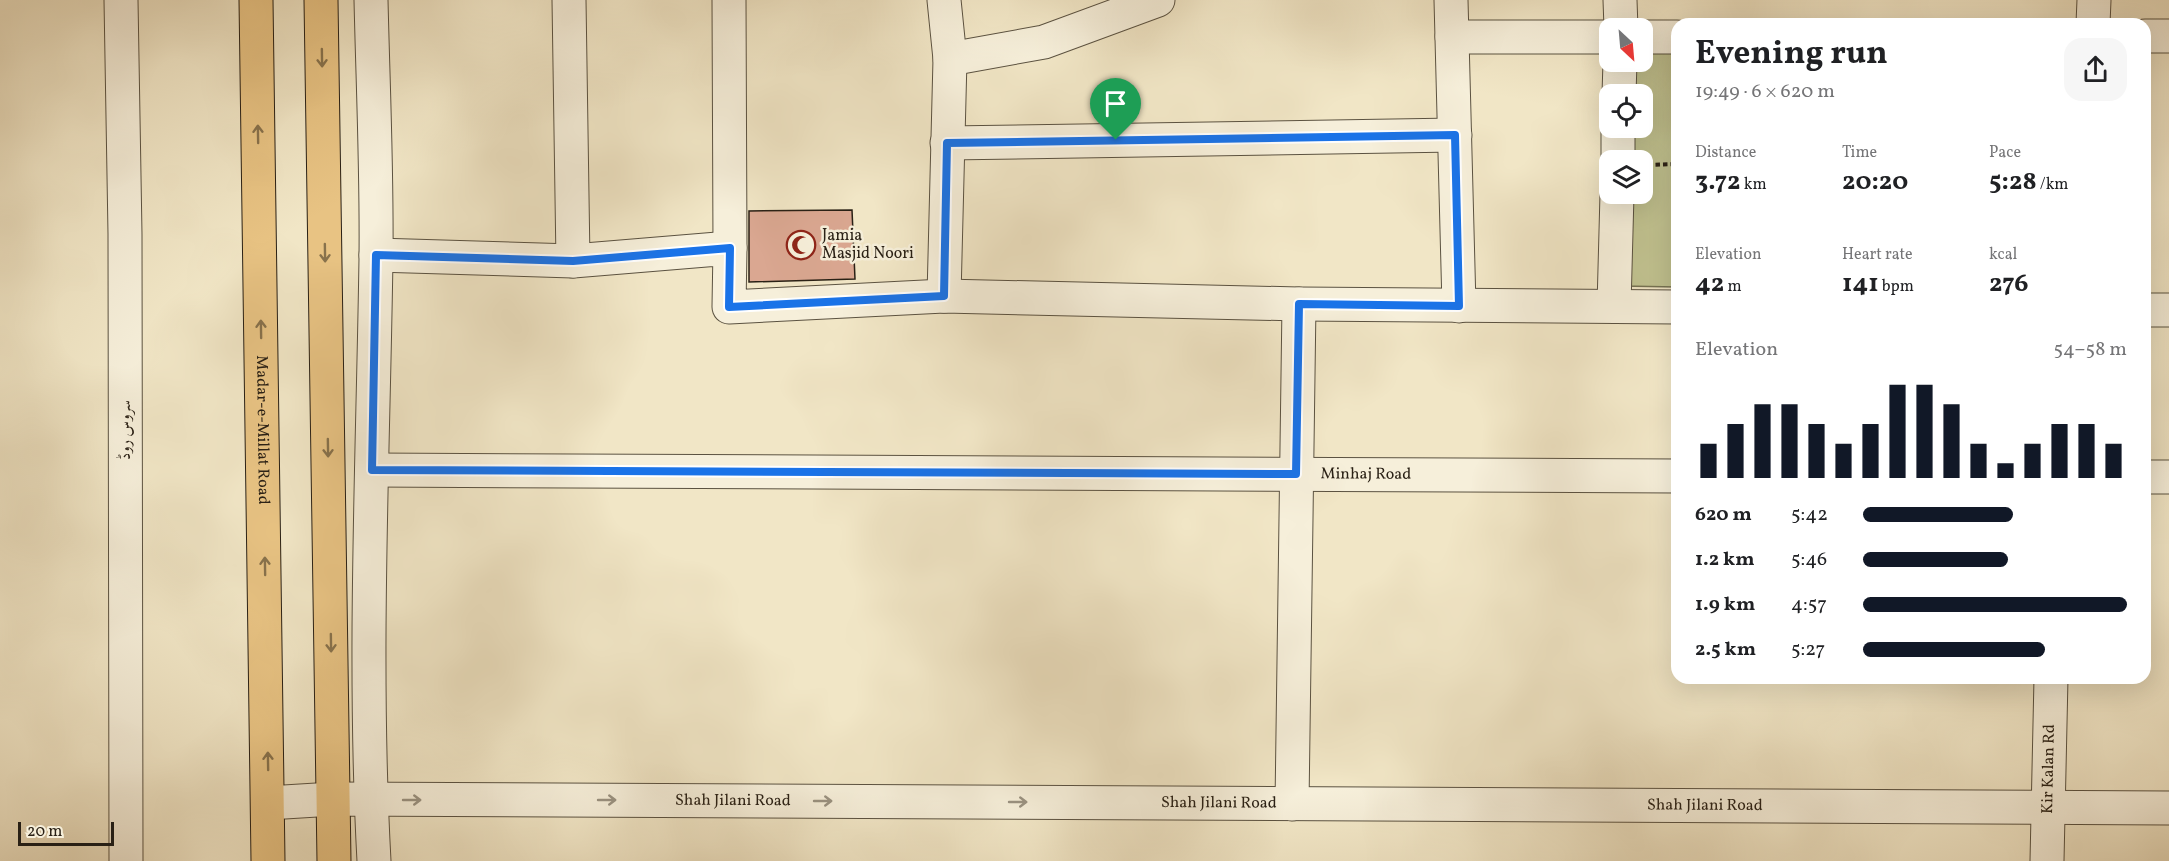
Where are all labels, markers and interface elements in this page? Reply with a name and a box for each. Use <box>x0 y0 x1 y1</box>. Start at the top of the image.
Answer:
north arrow <box>1599 18 1653 72</box>
map controls <box>1599 18 1653 204</box>
text: Evening run <box>1695 32 1888 78</box>
button: share <box>2064 38 2127 101</box>
one-way arrow <box>316 48 328 68</box>
pin <box>1090 78 1141 140</box>
text: 19:49 · 6 × 620 m <box>1695 78 1835 106</box>
button: locate <box>1599 84 1653 138</box>
icon: arrive <box>1099 87 1132 120</box>
one-way arrow <box>252 124 264 144</box>
text: Distance <box>1695 142 1756 164</box>
text: Time <box>1842 142 1877 164</box>
text: Pace <box>1989 142 2021 164</box>
button: layers <box>1599 150 1653 204</box>
text: 3.72 <box>1695 164 1741 200</box>
text: 20:20 <box>1842 164 1908 200</box>
text: 5:28 <box>1989 164 2037 200</box>
text: km <box>1741 174 1767 196</box>
text: /km <box>2037 174 2069 196</box>
place label: Jamia Masjid Noori <box>822 225 914 265</box>
mosque icon: Jamia Masjid Noori <box>785 229 817 261</box>
one-way arrow <box>319 243 331 263</box>
text: Elevation <box>1695 244 1762 266</box>
text: Heart rate <box>1842 244 1913 266</box>
text: kcal <box>1989 244 2017 266</box>
text: 42 <box>1695 266 1724 302</box>
text: 141 <box>1842 266 1879 302</box>
text: 276 <box>1989 266 2029 302</box>
text: m <box>1724 276 1742 298</box>
text: bpm <box>1879 276 1914 298</box>
one-way arrow <box>255 319 267 339</box>
text: Elevation <box>1695 336 1778 364</box>
text: 54–58 m <box>2053 336 2127 364</box>
street label: Madar-e-Millat Road <box>250 355 274 505</box>
street label: سروس روڈ <box>115 400 137 460</box>
one-way arrow <box>322 438 334 458</box>
street label: Minhaj Road <box>1321 463 1411 486</box>
text: 620 m <box>1695 501 1752 529</box>
text: 5:42 <box>1791 501 1828 529</box>
text: 1.2 km <box>1695 546 1755 574</box>
text: 5:46 <box>1791 546 1827 574</box>
one-way arrow <box>259 556 270 576</box>
text: 1.9 km <box>1695 591 1755 619</box>
text: 4:57 <box>1791 591 1827 619</box>
one-way arrow <box>325 633 337 653</box>
text: 2.5 km <box>1695 636 1756 664</box>
text: 5:27 <box>1791 636 1825 664</box>
street label: Kir Kalan Rd <box>2037 724 2061 814</box>
one-way arrow <box>262 751 274 771</box>
street label: Shah Jilani Road <box>675 790 791 812</box>
street label: Shah Jilani Road <box>1161 792 1277 815</box>
one-way arrow <box>402 794 422 805</box>
one-way arrow <box>597 794 617 806</box>
street label: Shah Jilani Road <box>1647 794 1763 817</box>
one-way arrow <box>813 795 833 807</box>
one-way arrow <box>1008 796 1028 808</box>
scale bar <box>18 819 114 846</box>
text: 20 m <box>27 821 62 843</box>

